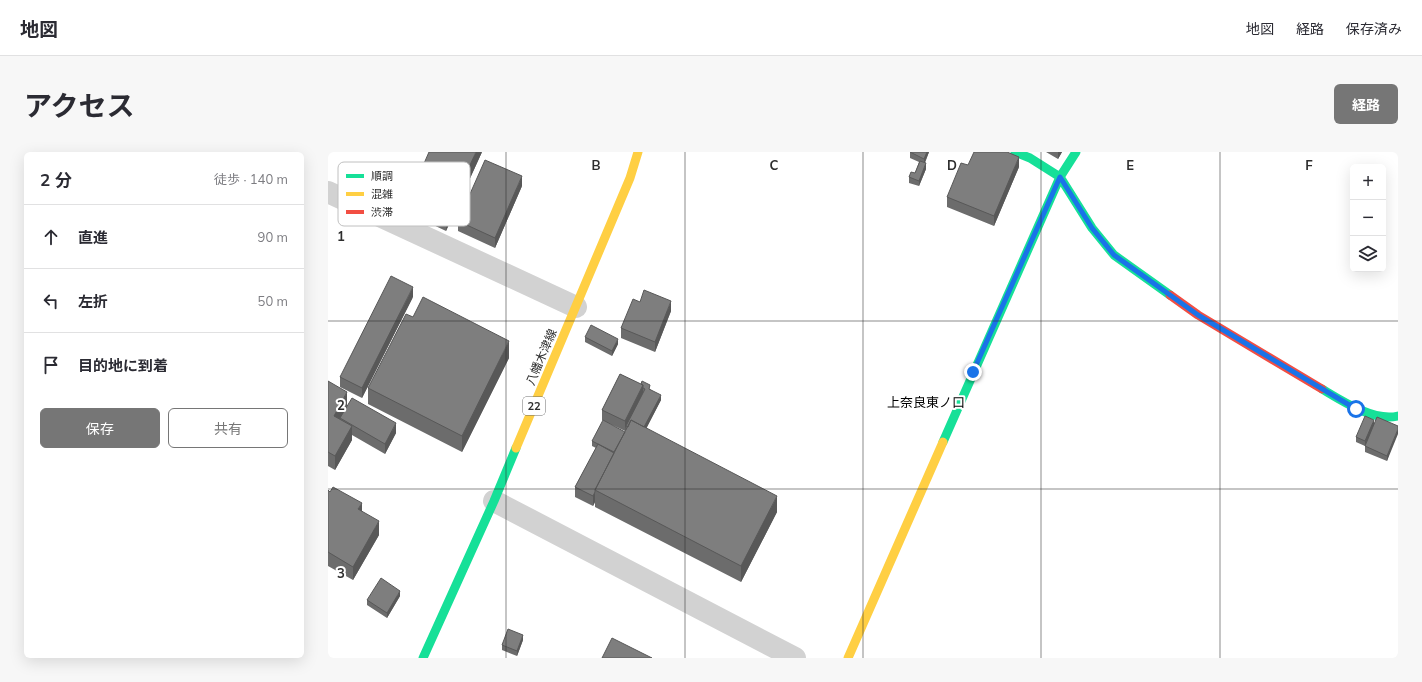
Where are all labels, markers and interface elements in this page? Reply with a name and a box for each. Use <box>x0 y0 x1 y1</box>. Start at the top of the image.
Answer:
text: 地図 <box>20 17 58 41</box>
text: 地図 <box>1246 20 1274 38</box>
text: 経路 <box>1296 20 1324 38</box>
text: 保存済み <box>1346 20 1402 38</box>
button: 経路 <box>1334 84 1398 124</box>
text: アクセス <box>24 88 135 123</box>
text: B <box>592 157 601 173</box>
text: C <box>770 157 779 173</box>
text: D <box>947 157 957 173</box>
text: E <box>1126 157 1134 173</box>
text: F <box>1305 157 1313 173</box>
legend <box>338 162 470 226</box>
map controls <box>1350 164 1386 272</box>
button: + <box>1350 164 1386 200</box>
text: 2 分 <box>40 169 72 190</box>
text: 順調 <box>371 169 393 183</box>
text: 徒歩 · 140 m <box>214 171 288 187</box>
text: 混雑 <box>371 187 393 201</box>
button: − <box>1350 200 1386 236</box>
text: 渋滞 <box>371 205 393 219</box>
icon: ahead <box>40 226 62 248</box>
text: 直進 <box>78 228 108 247</box>
text: 1 <box>337 228 345 244</box>
text: 90 m <box>258 229 288 245</box>
button: layers <box>1350 236 1386 272</box>
icon: left <box>40 290 62 312</box>
text: 左折 <box>78 292 108 311</box>
text: 50 m <box>258 293 288 309</box>
street label: 八幡木津線 <box>522 326 560 388</box>
icon: arrive <box>40 354 62 376</box>
text: 目的地に到着 <box>78 356 168 375</box>
route end <box>964 363 982 381</box>
district label: 上奈良東ノ口 <box>887 394 965 410</box>
text: 2 <box>337 397 345 413</box>
road number: 22 <box>523 397 545 415</box>
route start <box>1347 400 1365 418</box>
button: 保存 <box>40 408 160 448</box>
button: 共有 <box>168 408 288 448</box>
text: 3 <box>337 565 345 581</box>

